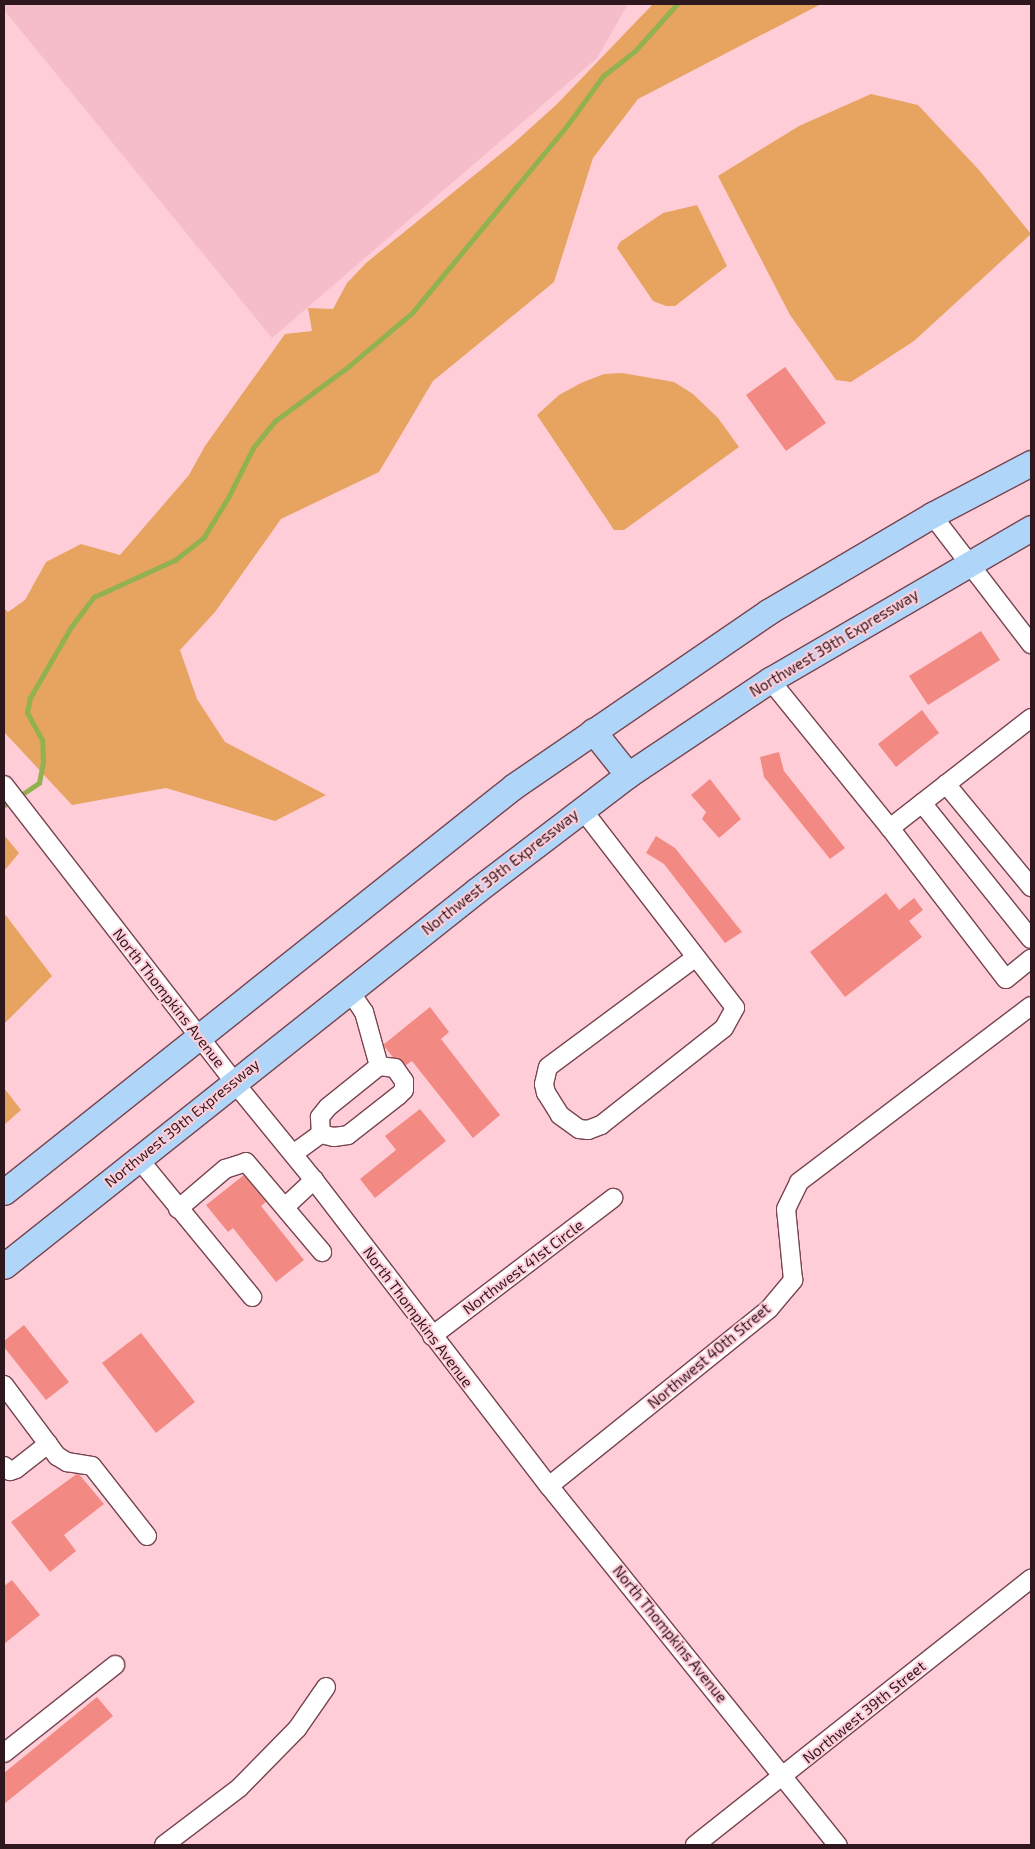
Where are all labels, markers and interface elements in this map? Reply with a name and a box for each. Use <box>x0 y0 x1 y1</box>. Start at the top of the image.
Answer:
street label: Northwest 39th Expressway <box>746 585 922 701</box>
street label: Northwest 39th Expressway <box>418 805 582 939</box>
street label: North Thompkins Avenue <box>109 925 229 1071</box>
street label: Northwest 39th Expressway <box>101 1055 263 1191</box>
street label: Northwest 41st Circle <box>459 1216 587 1318</box>
street label: North Thompkins Avenue <box>359 1243 477 1391</box>
street label: Northwest 40th Street <box>644 1300 774 1412</box>
street label: North Thompkins Avenue <box>609 1562 731 1706</box>
street label: Northwest 39th Street <box>799 1657 929 1767</box>

